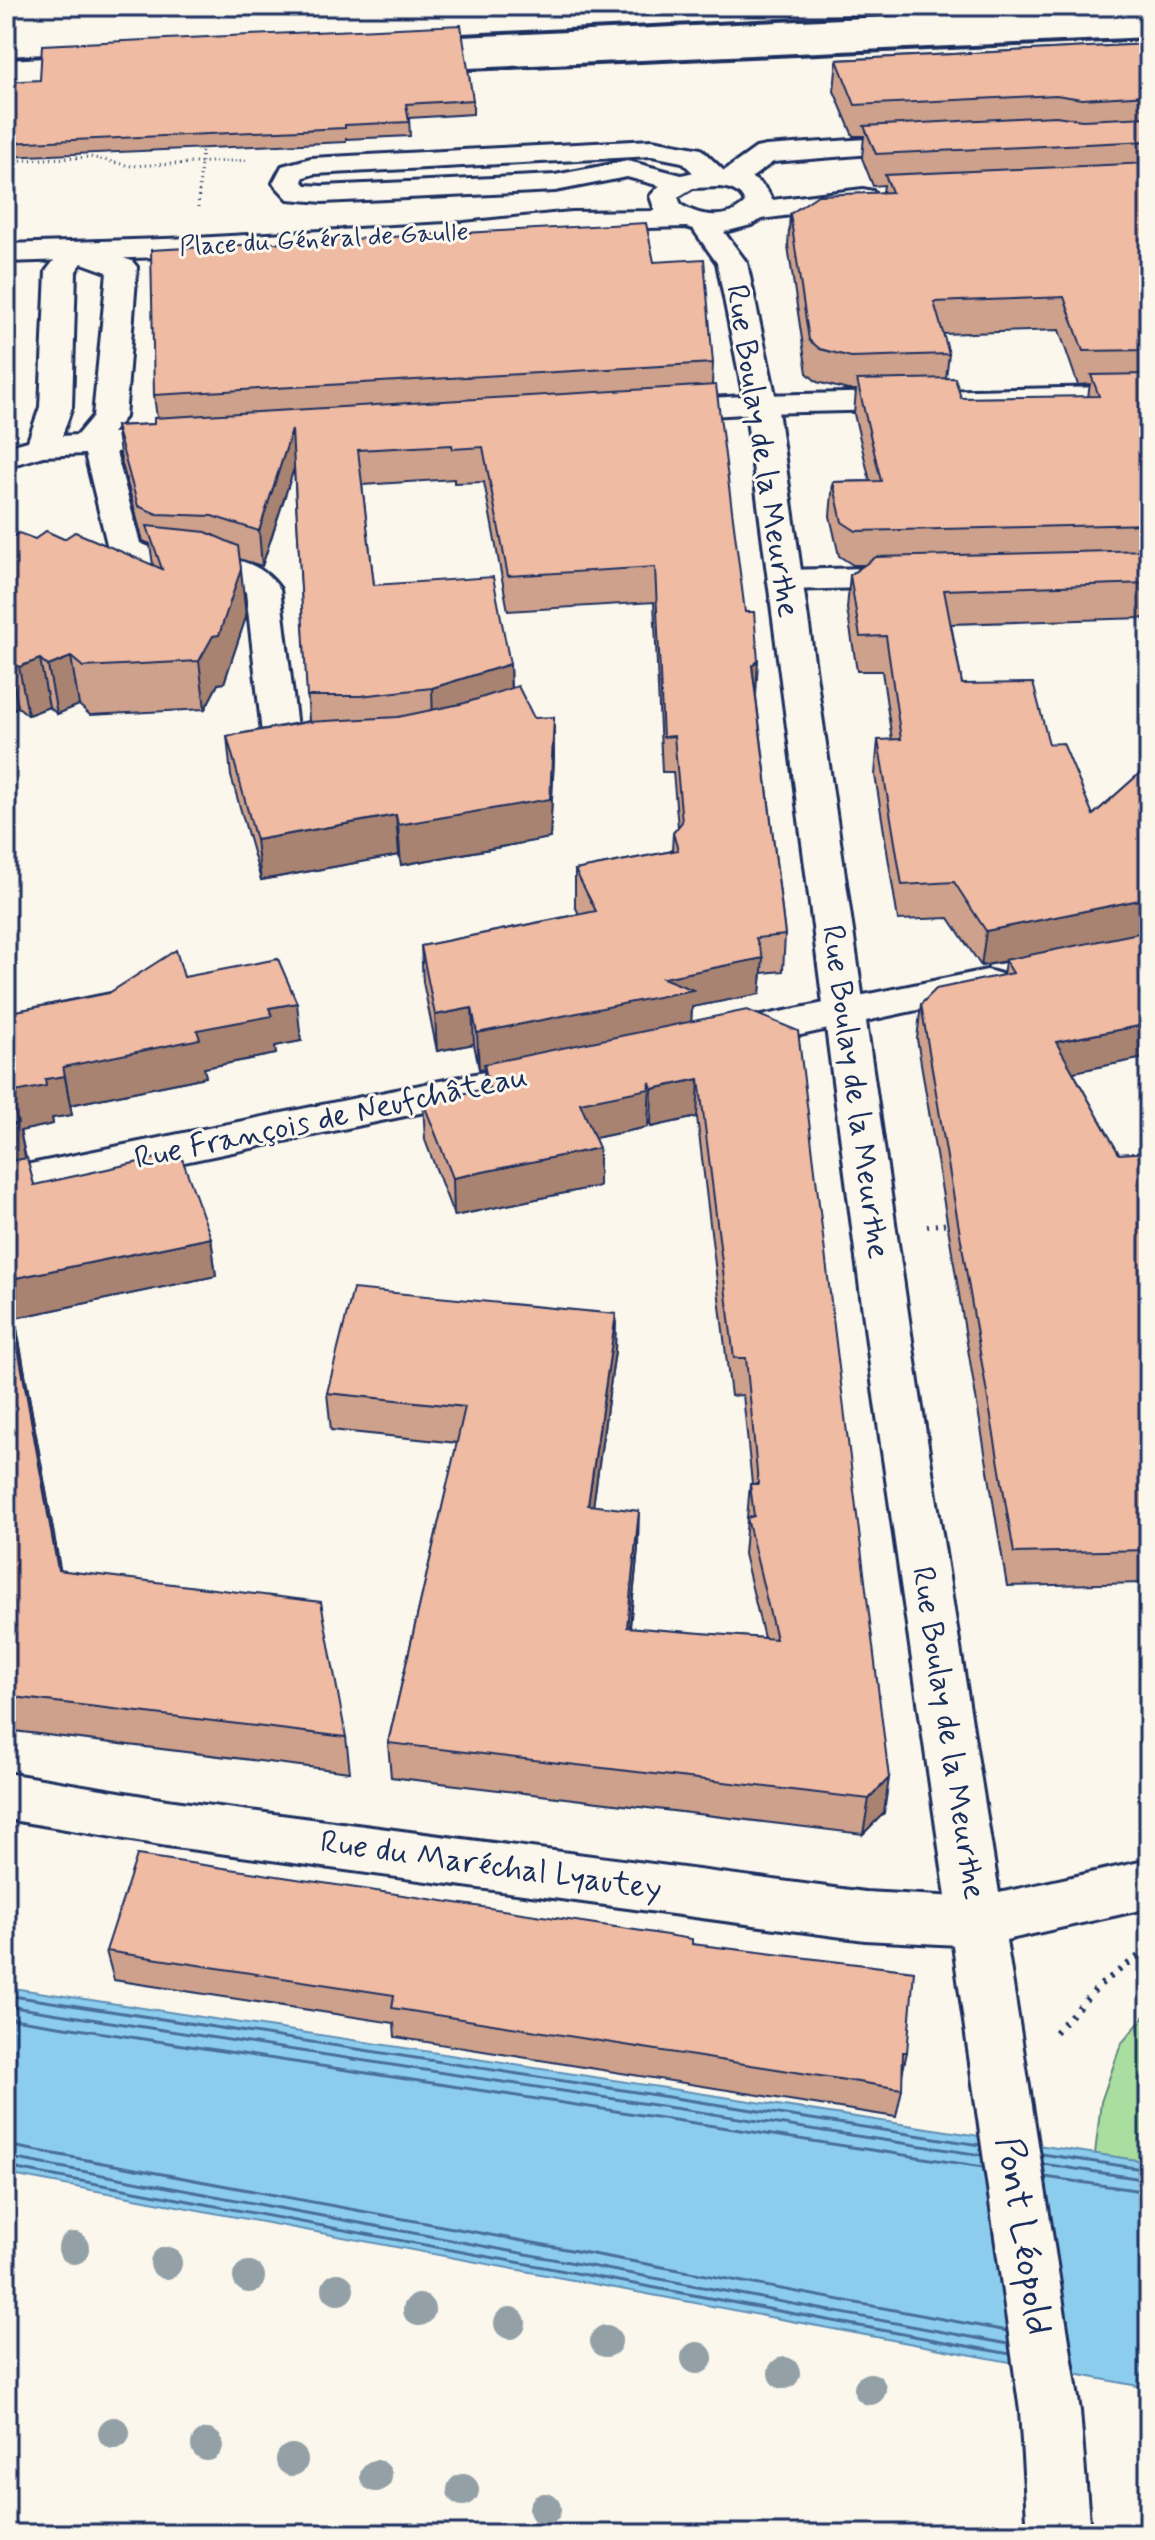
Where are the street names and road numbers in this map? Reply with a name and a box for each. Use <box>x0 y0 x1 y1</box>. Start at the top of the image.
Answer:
street label: Place du Général de Gaulle <box>179 215 469 265</box>
street label: Rue Boulay de la Meurthe <box>715 281 809 621</box>
street label: Rue Boulay de la Meurthe <box>811 922 899 1262</box>
street label: Rue François de Neufchâteau <box>131 1056 531 1180</box>
street label: Rue Boulay de la Meurthe <box>901 1563 995 1903</box>
street label: Rue du Maréchal Lyautey <box>318 1821 664 1911</box>
street label: Pont Léopold <box>983 2133 1063 2339</box>

